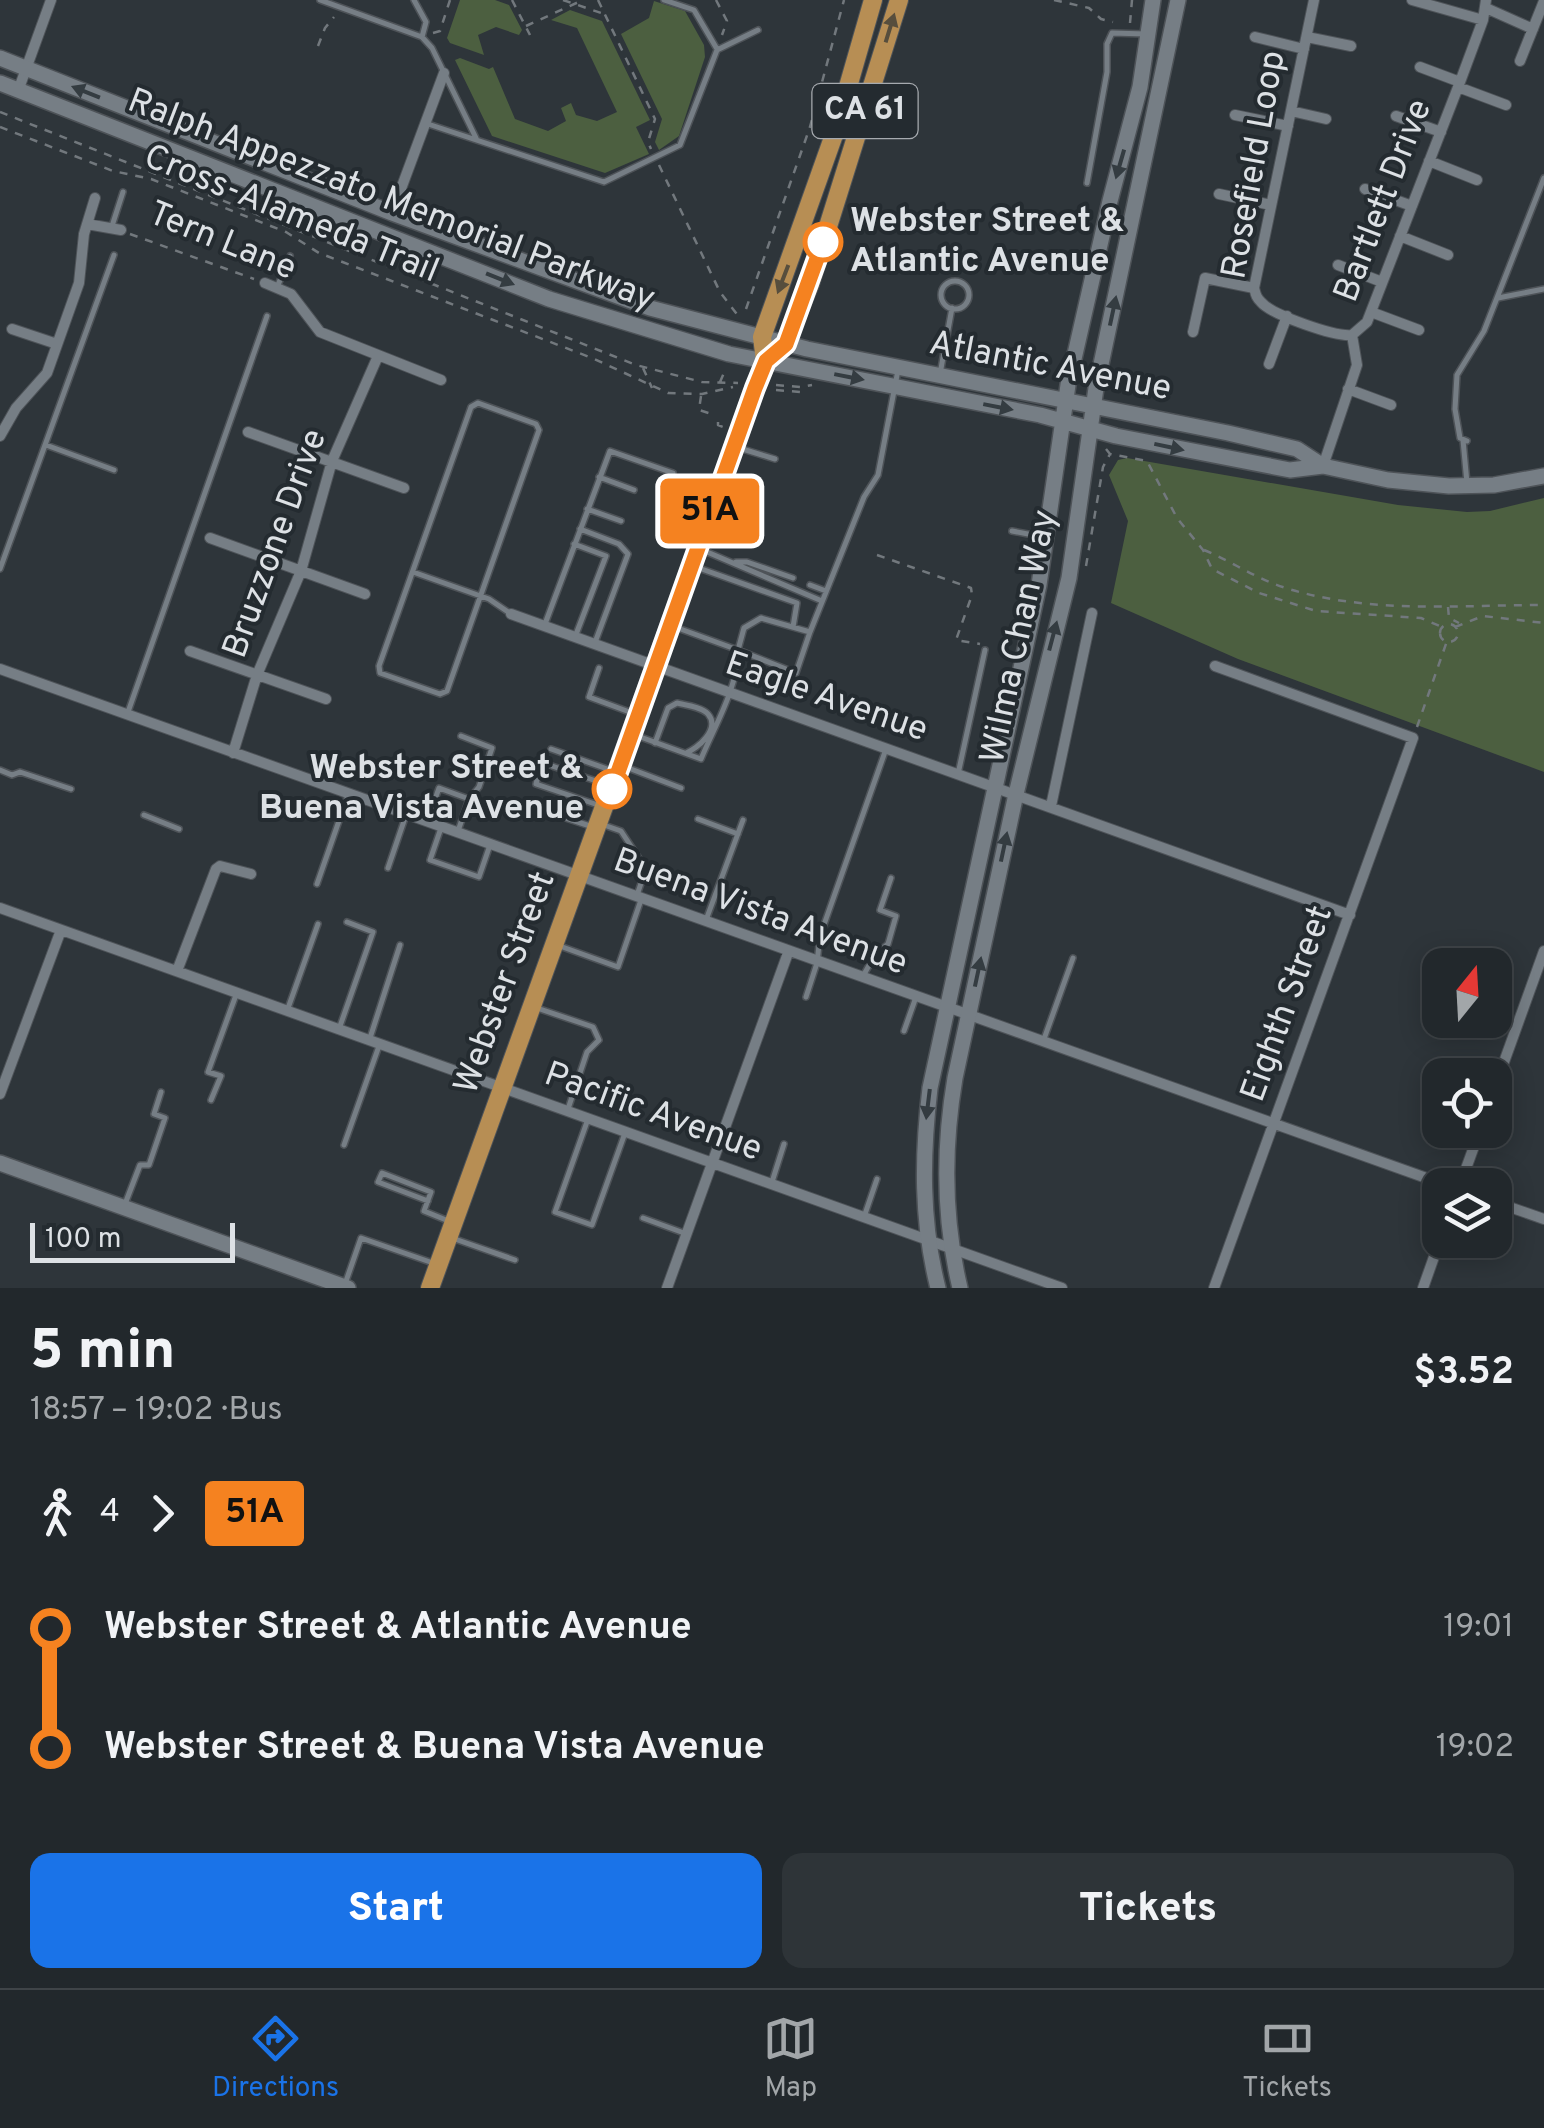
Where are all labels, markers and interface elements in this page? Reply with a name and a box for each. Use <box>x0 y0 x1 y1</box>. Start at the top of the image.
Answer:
one-way arrow <box>883 13 898 43</box>
street label: Rosefield Loop <box>1213 47 1297 283</box>
street label: Ralph Appezzato Memorial Parkway <box>121 80 661 322</box>
one-way arrow <box>71 84 101 100</box>
road number: CA 61 <box>812 84 918 138</box>
street label: Bartlett Drive <box>1325 93 1443 309</box>
street label: Cross-Alameda Trail <box>137 136 445 294</box>
one-way arrow <box>1112 150 1127 180</box>
street label: Tern Lane <box>142 193 302 291</box>
place label: Webster Street & Atlantic Avenue <box>850 200 1125 284</box>
marker: Webster Street & Atlantic Avenue <box>804 223 842 261</box>
one-way arrow <box>775 265 791 295</box>
one-way arrow <box>485 272 515 288</box>
one-way arrow <box>1105 295 1121 326</box>
street label: Atlantic Avenue <box>925 322 1175 412</box>
one-way arrow <box>834 370 865 385</box>
one-way arrow <box>983 399 1014 415</box>
street label: Bruzzone Drive <box>214 423 338 665</box>
one-way arrow <box>1154 439 1185 455</box>
line badge: 51A <box>652 478 768 544</box>
text: 51A <box>680 489 740 533</box>
street label: Wilma Chan Way <box>972 506 1068 768</box>
one-way arrow <box>1046 620 1062 651</box>
street label: Eagle Avenue <box>719 643 933 753</box>
place label: Webster Street & Buena Vista Avenue <box>259 747 584 831</box>
marker: Webster Street & Buena Vista Avenue <box>593 770 631 808</box>
one-way arrow <box>997 831 1013 862</box>
street label: Buena Vista Avenue <box>607 839 913 987</box>
street label: Webster Street <box>445 866 567 1100</box>
street label: Eighth Street <box>1232 900 1344 1108</box>
north arrow <box>1422 948 1512 1038</box>
map controls <box>1422 948 1512 1258</box>
one-way arrow <box>971 956 986 987</box>
street label: Pacific Avenue <box>538 1053 768 1173</box>
button: locate <box>1422 1058 1512 1148</box>
one-way arrow <box>920 1088 936 1120</box>
button: layers <box>1422 1168 1512 1258</box>
scale bar <box>30 1218 235 1262</box>
text: 100 m <box>45 1222 121 1258</box>
text: 5 min <box>30 1318 175 1388</box>
text: $3.52 <box>1413 1349 1514 1398</box>
text: 18:57 – 19:02 · Bus <box>30 1391 282 1431</box>
icon: walk <box>30 1486 85 1541</box>
icon: forward <box>135 1486 190 1541</box>
text: 51A <box>225 1491 284 1535</box>
text: 4 <box>100 1493 120 1533</box>
text: Webster Street & Atlantic Avenue <box>104 1604 692 1653</box>
text: 19:01 <box>1443 1608 1514 1648</box>
text: Webster Street & Buena Vista Avenue <box>104 1724 765 1773</box>
text: 19:02 <box>1436 1728 1514 1768</box>
button: Start <box>30 1853 762 1968</box>
button: Tickets <box>782 1853 1514 1968</box>
tab: Directions <box>212 2011 339 2107</box>
tab: Map <box>763 2011 818 2107</box>
tab: Tickets <box>1242 2011 1332 2107</box>

